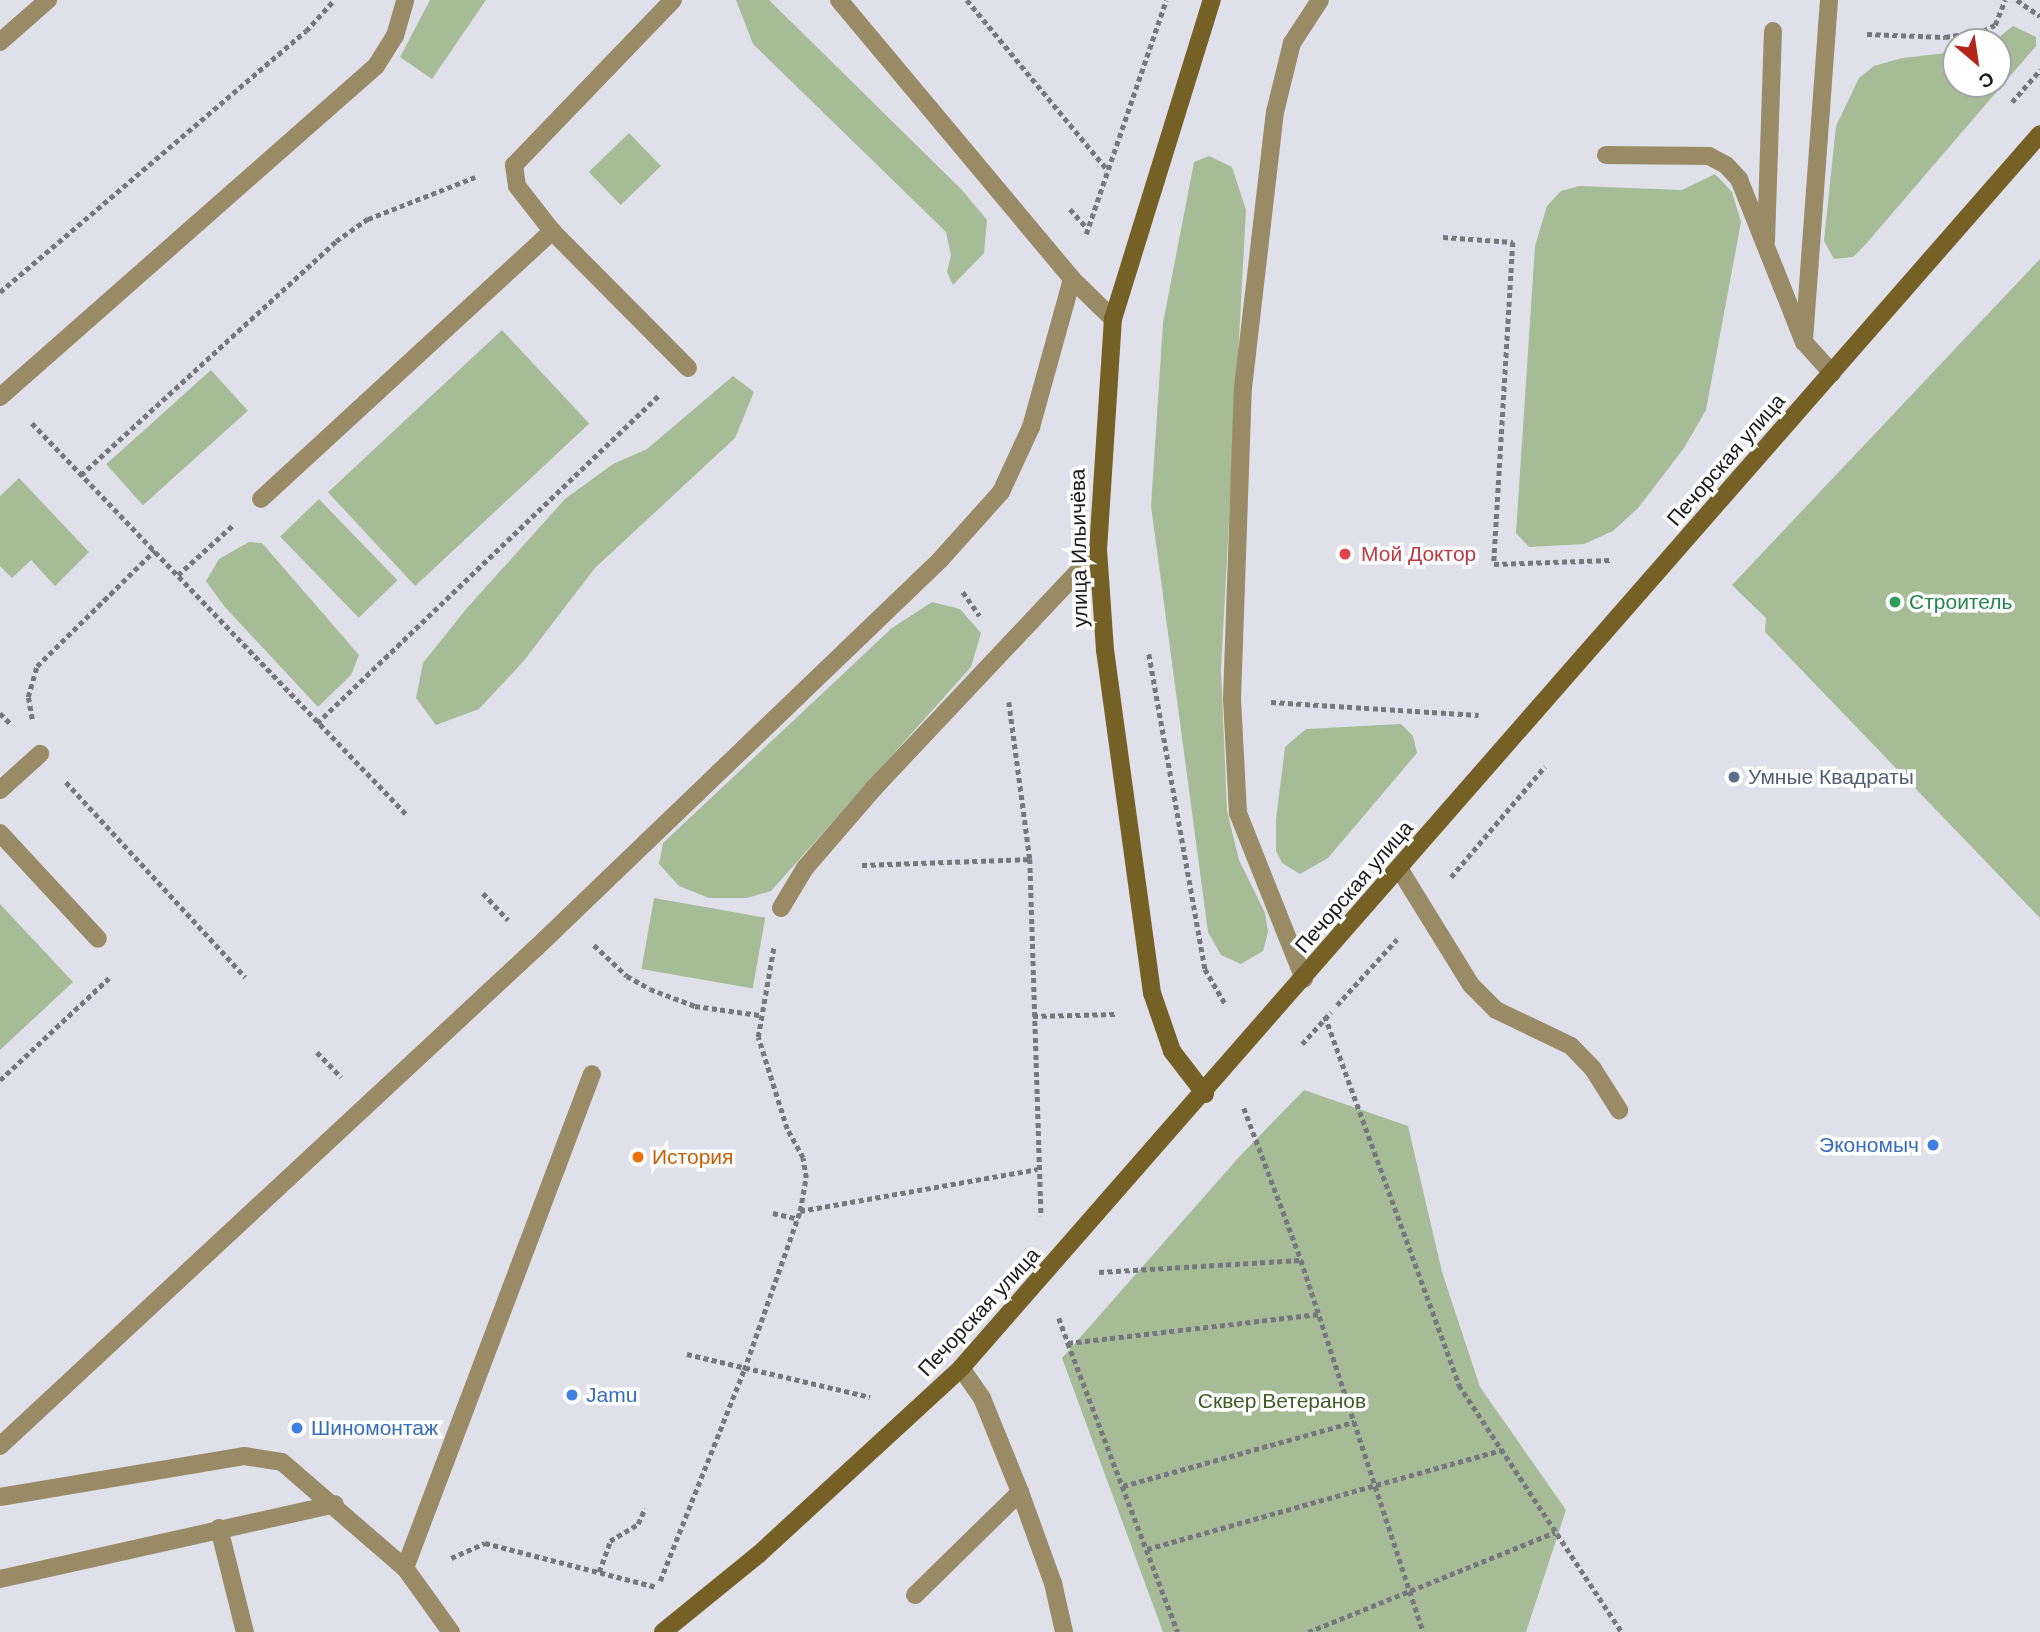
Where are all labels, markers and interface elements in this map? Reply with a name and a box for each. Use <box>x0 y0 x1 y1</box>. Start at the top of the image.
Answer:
north arrow <box>1942 28 2012 98</box>
text: С <box>1975 68 1998 93</box>
street label: Печорская улица <box>1662 389 1790 531</box>
street label: улица Ильичёва <box>1065 468 1093 628</box>
place label: Мой Доктор <box>1361 541 1476 567</box>
marker: Мой Доктор <box>1335 544 1355 564</box>
place label: Строитель <box>1909 589 2012 615</box>
marker: Строитель <box>1887 594 1903 610</box>
place label: Умные Квадраты <box>1748 764 1914 790</box>
marker: Умные Квадраты <box>1726 769 1742 785</box>
street label: Печорская улица <box>1290 816 1418 958</box>
place label: Экономыч <box>1819 1132 1919 1158</box>
marker: Экономыч <box>1925 1137 1941 1153</box>
place label: История <box>652 1144 733 1170</box>
marker: История <box>630 1149 646 1165</box>
street label: Печорская улица <box>913 1242 1045 1382</box>
place label: Jamu <box>586 1382 637 1408</box>
marker: Jamu <box>564 1387 580 1403</box>
park label: Сквер Ветеранов <box>1198 1388 1366 1414</box>
place label: Шиномонтаж <box>311 1415 438 1441</box>
marker: Шиномонтаж <box>289 1420 305 1436</box>

